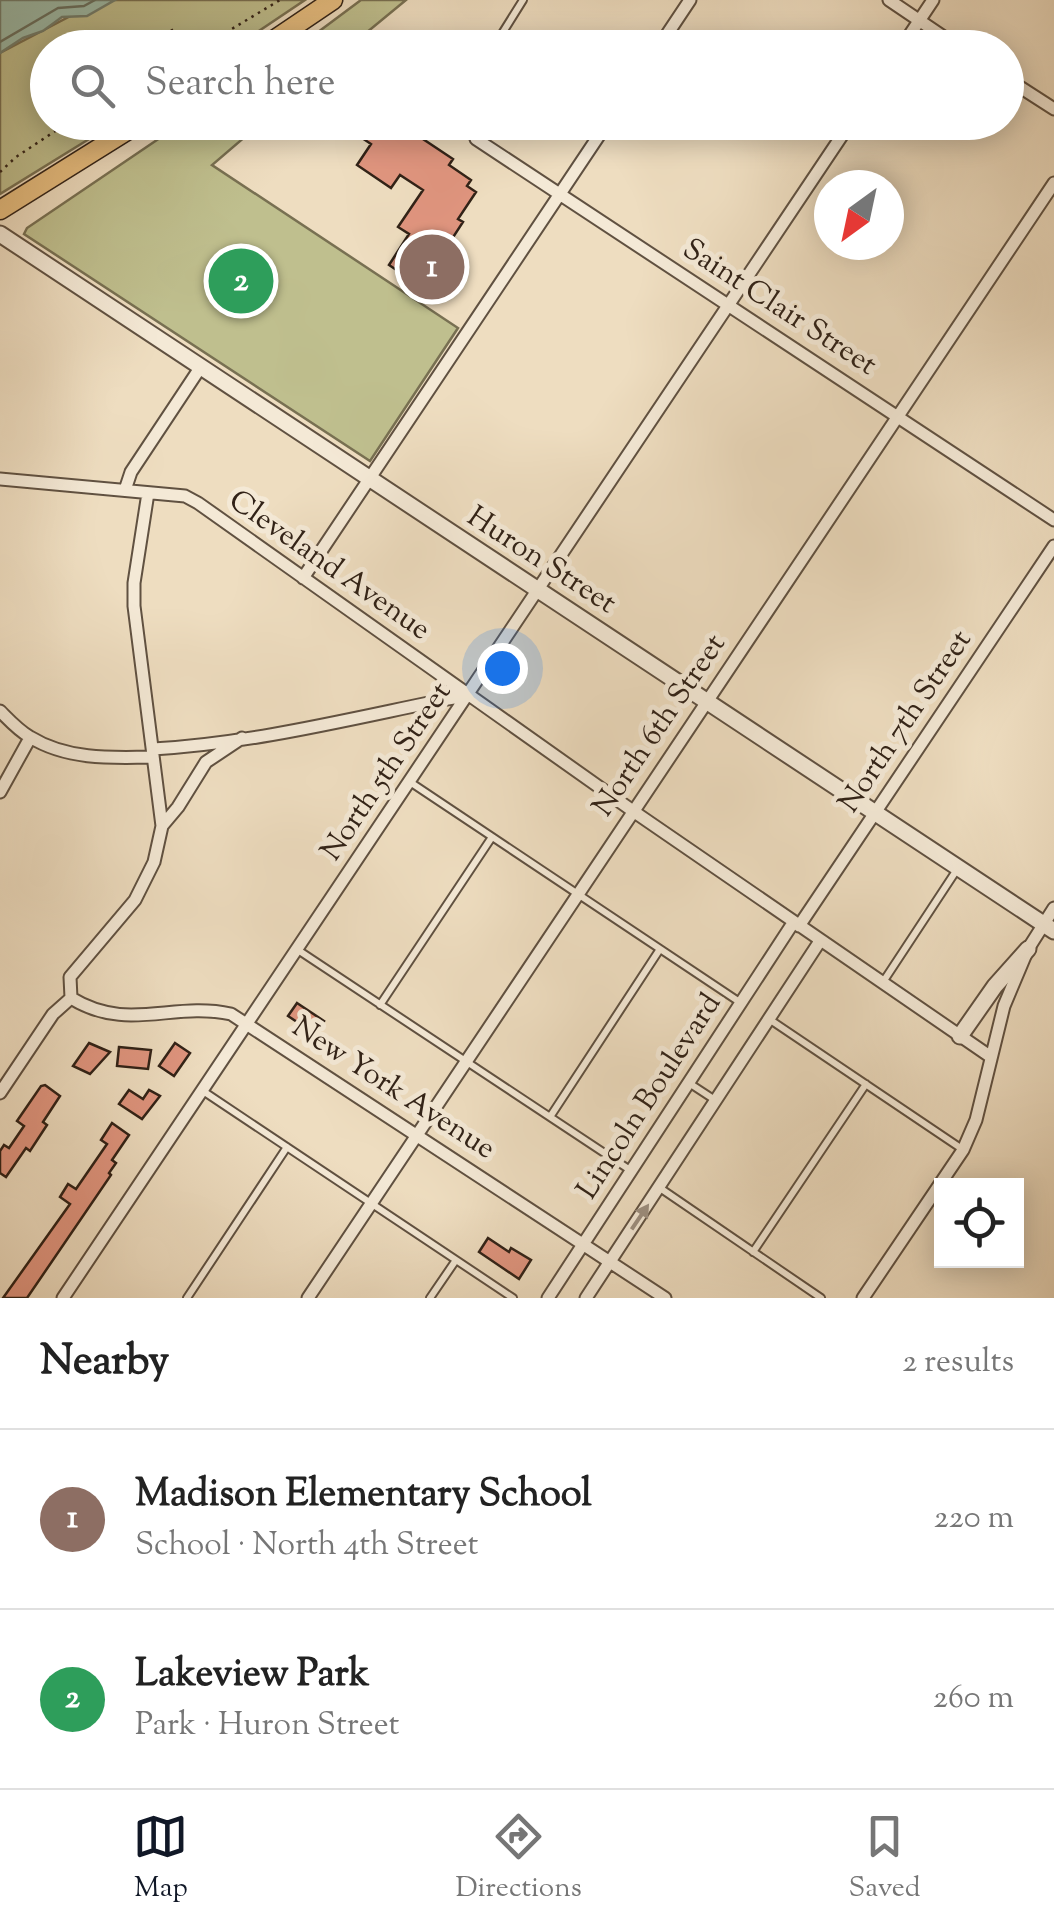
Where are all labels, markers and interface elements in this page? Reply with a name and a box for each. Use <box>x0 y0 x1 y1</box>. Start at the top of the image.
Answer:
search box <box>30 30 1024 140</box>
icon: search <box>65 58 120 113</box>
text: Search here <box>145 58 336 112</box>
north arrow <box>814 170 904 260</box>
street label: Saint Clair Street <box>673 229 885 387</box>
pin: 1 <box>400 230 464 304</box>
pin: 2 <box>208 244 274 318</box>
street label: Cleveland Avenue <box>219 480 439 652</box>
street label: Huron Street <box>458 497 624 625</box>
street label: North 7th Street <box>829 622 983 822</box>
street label: North 6th Street <box>583 626 737 826</box>
your location <box>477 643 528 694</box>
street label: North 5th Street <box>311 674 463 870</box>
street label: Lincoln Boulevard <box>567 986 733 1208</box>
street label: New York Avenue <box>283 1007 503 1171</box>
map controls <box>934 1178 1024 1268</box>
button: locate <box>934 1178 1024 1268</box>
one-way arrow <box>630 1204 649 1231</box>
text: Nearby <box>40 1333 169 1393</box>
text: 2 results <box>902 1340 1014 1386</box>
text: Madison Elementary School <box>135 1469 592 1523</box>
text: 1 <box>67 1496 78 1542</box>
text: 220 m <box>934 1496 1014 1542</box>
text: School · North 4th Street <box>135 1523 478 1569</box>
text: Lakeview Park <box>135 1649 369 1703</box>
text: 2 <box>65 1676 80 1722</box>
text: 260 m <box>933 1676 1014 1722</box>
text: Park · Huron Street <box>135 1703 399 1749</box>
tab: Map <box>133 1809 188 1909</box>
tab: Directions <box>455 1809 582 1909</box>
tab: Saved <box>849 1809 921 1909</box>

